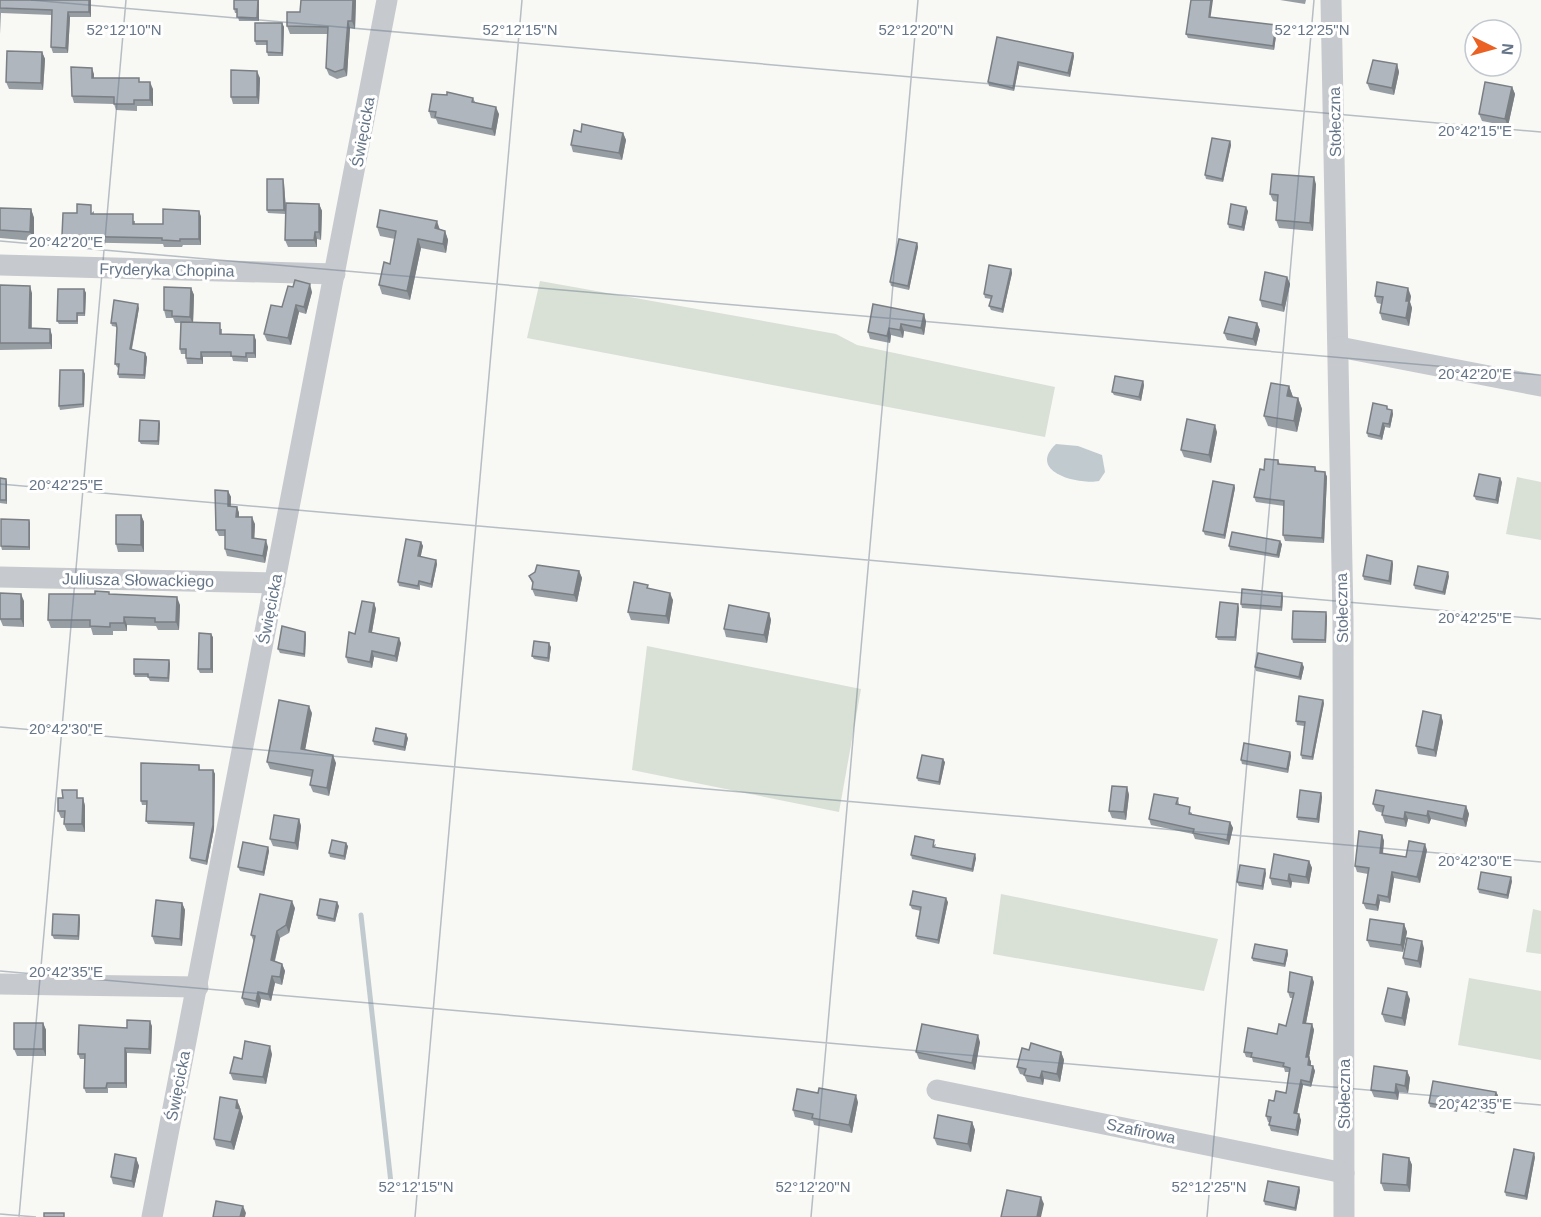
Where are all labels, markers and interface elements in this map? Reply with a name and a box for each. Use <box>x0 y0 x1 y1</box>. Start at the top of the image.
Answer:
north arrow <box>1463 18 1523 78</box>
text: 52°12'10"N <box>86 21 162 38</box>
text: 52°12'15"N <box>482 21 558 38</box>
text: 52°12'20"N <box>878 21 954 38</box>
text: 52°12'25"N <box>1274 21 1350 38</box>
text: N <box>1498 43 1516 56</box>
street label: Stołeczna <box>1326 87 1344 157</box>
street label: Święcicka <box>347 95 378 169</box>
text: 20°42'15"E <box>1438 122 1512 139</box>
text: 20°42'20"E <box>29 233 103 250</box>
street label: Fryderyka Chopina <box>99 260 235 280</box>
text: 20°42'20"E <box>1438 365 1512 382</box>
text: 20°42'25"E <box>29 476 103 493</box>
street label: Juliusza Słowackiego <box>62 570 214 590</box>
street label: Święcicka <box>254 572 285 646</box>
street label: Stołeczna <box>1333 573 1351 643</box>
text: 20°42'25"E <box>1438 609 1512 626</box>
text: 20°42'30"E <box>29 720 103 737</box>
text: 20°42'30"E <box>1438 852 1512 869</box>
text: 20°42'35"E <box>29 963 103 980</box>
street label: Święcicka <box>162 1049 193 1123</box>
street label: Stołeczna <box>1336 1059 1353 1129</box>
text: 20°42'35"E <box>1438 1095 1512 1112</box>
street label: Szafirowa <box>1105 1115 1177 1147</box>
text: 52°12'15"N <box>378 1178 454 1195</box>
text: 52°12'20"N <box>775 1178 851 1195</box>
text: 52°12'25"N <box>1171 1178 1247 1195</box>

